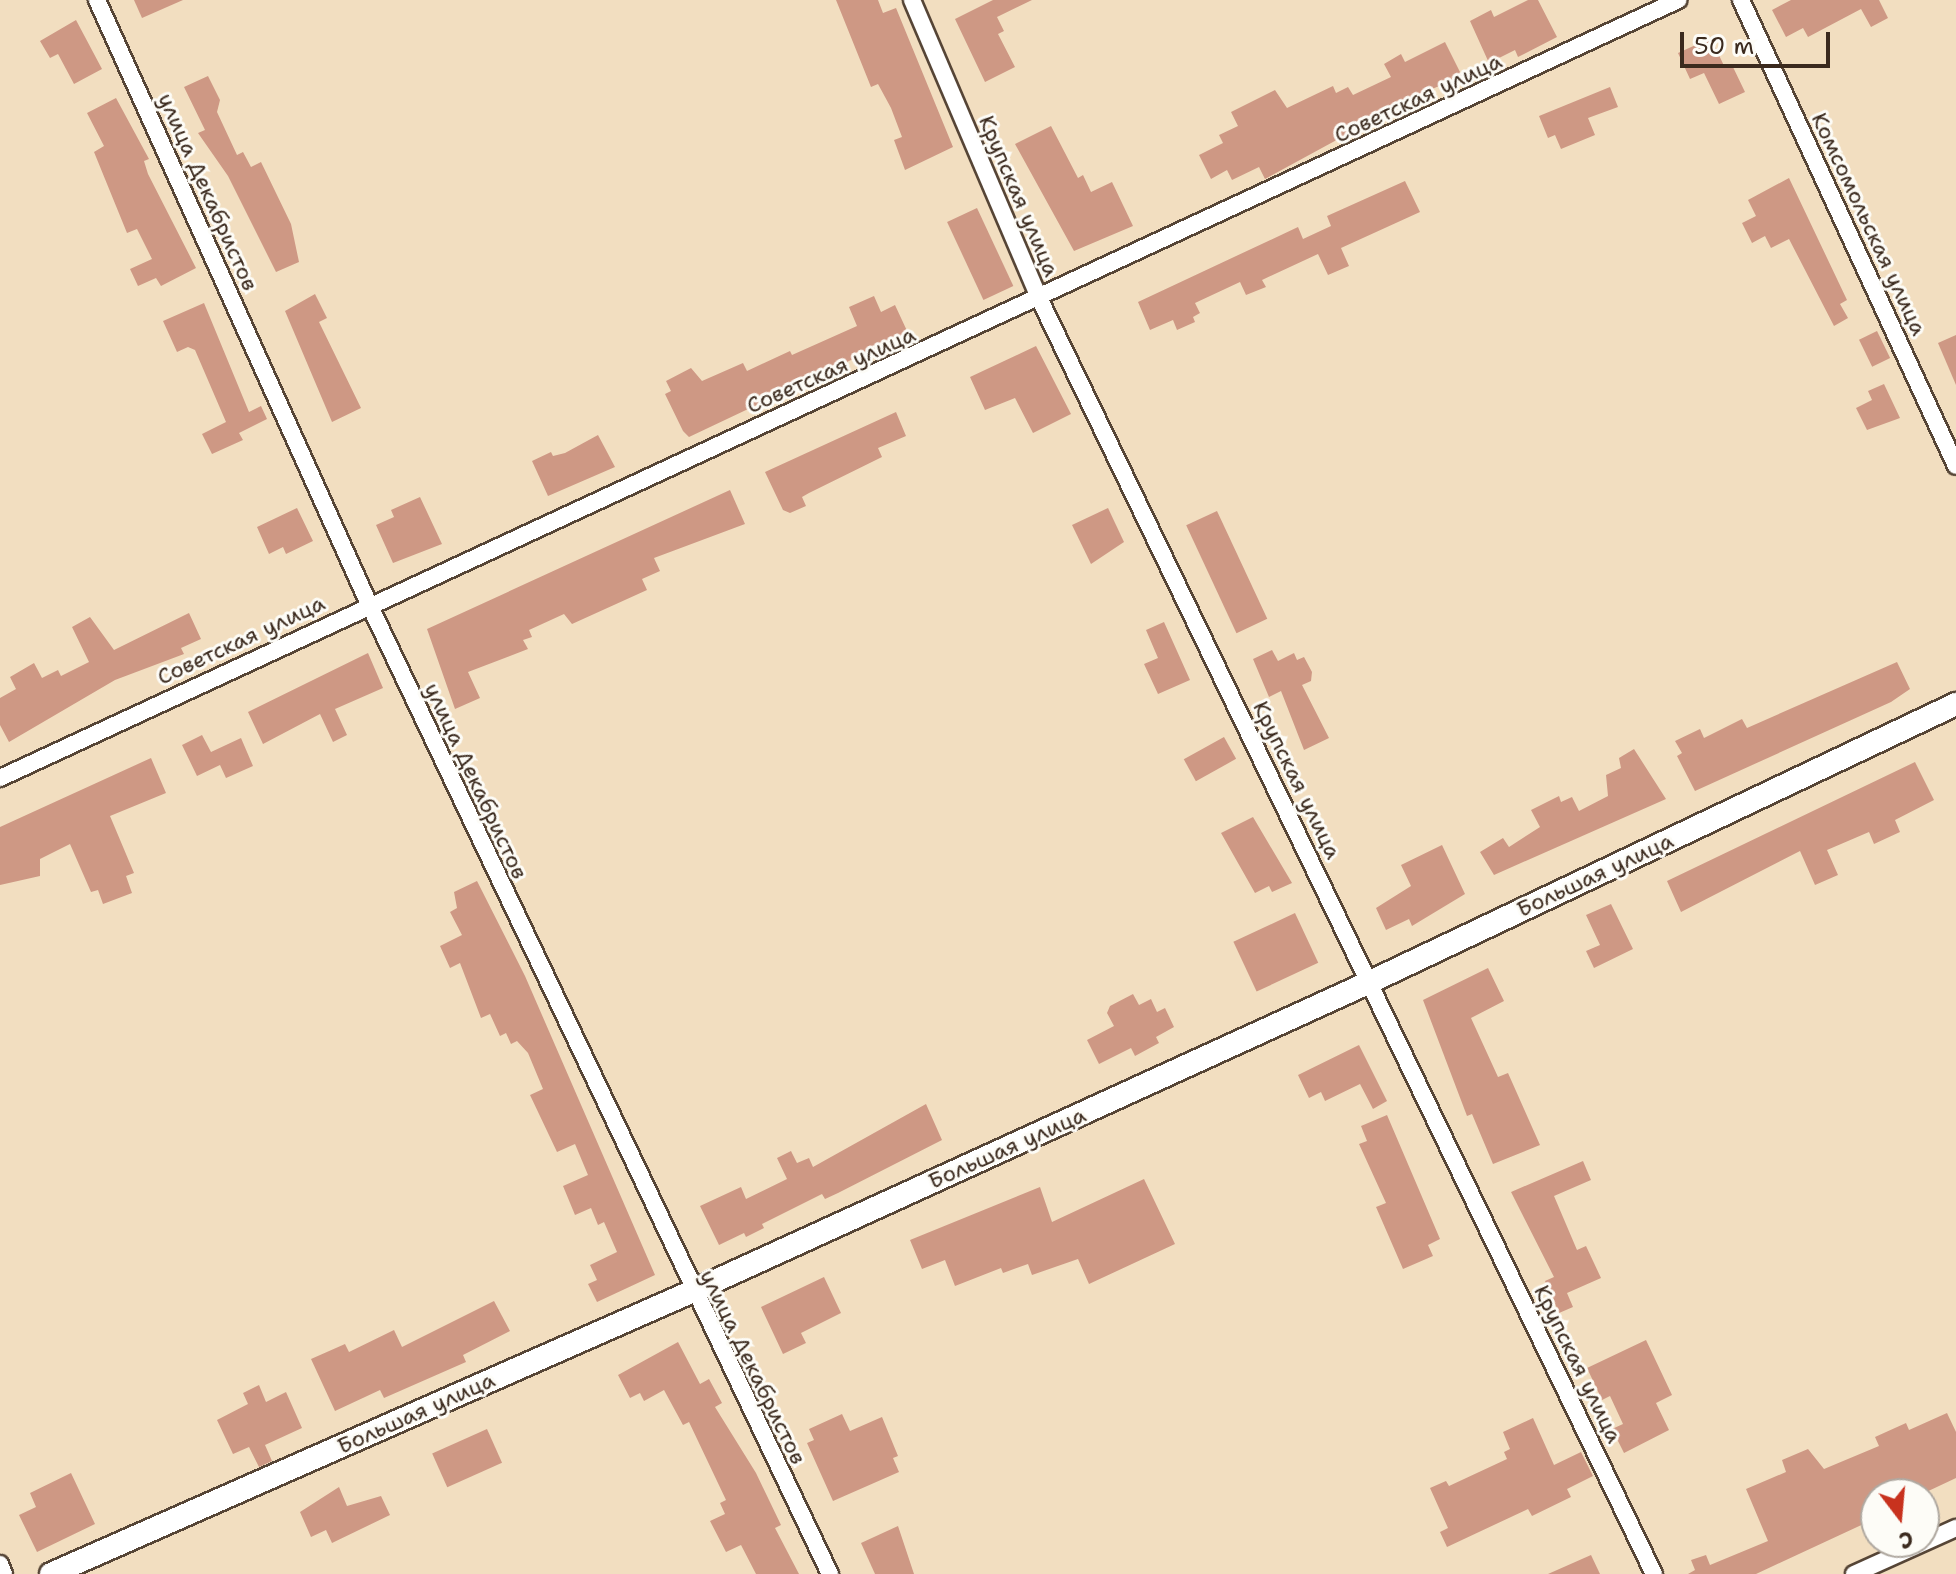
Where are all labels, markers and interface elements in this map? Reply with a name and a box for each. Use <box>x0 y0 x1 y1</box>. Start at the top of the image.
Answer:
scale bar <box>1684 16 1834 66</box>
text: 50 m <box>1694 30 1754 62</box>
street label: Советская улица <box>1330 48 1506 148</box>
street label: улица Декабристов <box>153 89 263 295</box>
street label: Комсомольская улица <box>1806 108 1932 340</box>
street label: Крупская улица <box>973 111 1065 281</box>
street label: Советская улица <box>743 321 919 419</box>
street label: Советская улица <box>153 590 329 690</box>
street label: улица Декабристов <box>419 679 533 883</box>
street label: Крупская улица <box>1247 697 1347 863</box>
street label: Большая улица <box>1513 827 1677 923</box>
street label: Большая улица <box>924 1101 1090 1195</box>
street label: улица Декабристов <box>694 1265 812 1469</box>
street label: Крупская улица <box>1528 1281 1628 1447</box>
street label: Большая улица <box>333 1366 499 1460</box>
north arrow <box>1860 1478 1940 1558</box>
text: С <box>1896 1524 1917 1555</box>

